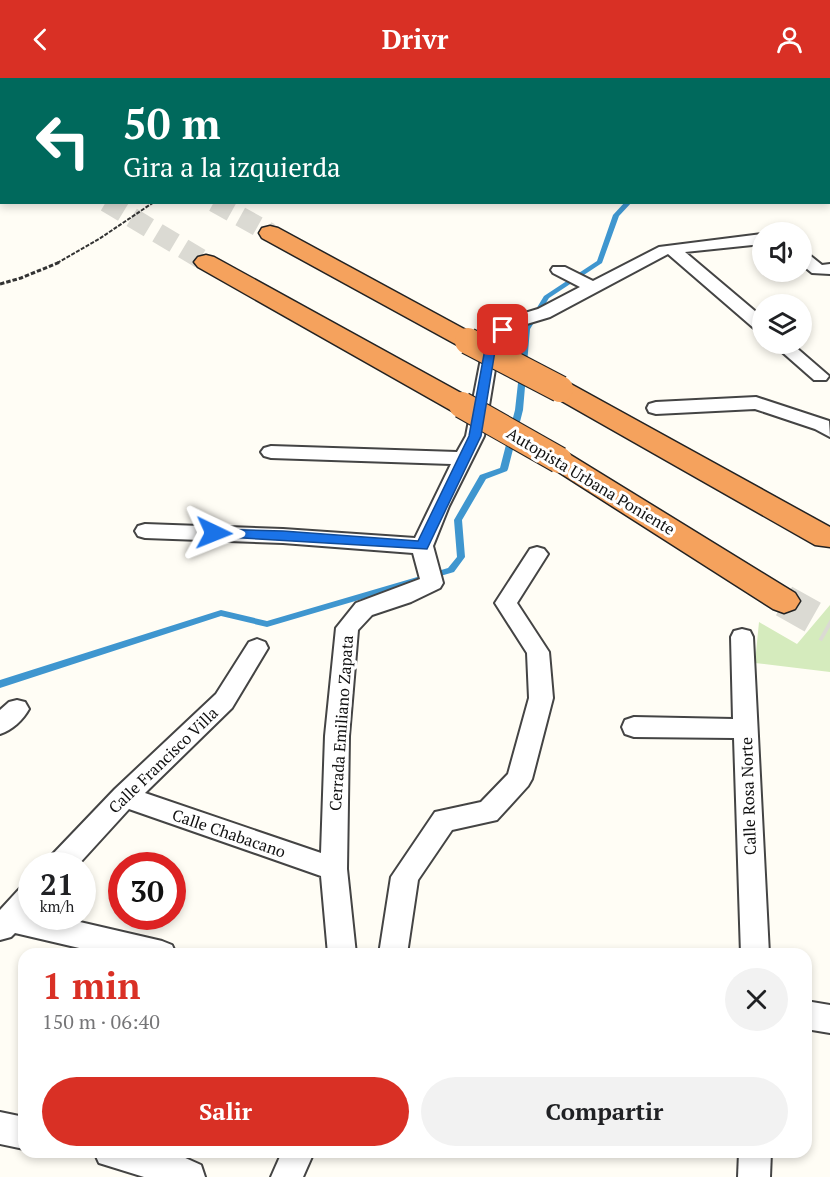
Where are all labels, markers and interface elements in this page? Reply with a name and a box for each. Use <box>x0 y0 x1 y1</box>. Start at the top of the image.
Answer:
text: Drivr <box>382 21 448 57</box>
icon: back <box>24 23 57 56</box>
icon: person <box>773 23 806 56</box>
text: 50 m <box>123 95 221 151</box>
icon: left <box>24 102 102 180</box>
text: Gira a la izquierda <box>123 149 341 185</box>
map controls <box>752 222 812 354</box>
button: sound <box>752 222 812 282</box>
button: layers <box>752 294 812 354</box>
pin <box>477 304 528 355</box>
icon: arrive <box>486 313 519 346</box>
street label: Autopista Urbana Poniente <box>503 422 679 540</box>
position arrow <box>182 501 246 565</box>
street label: Cerrada Emiliano Zapata <box>324 634 358 812</box>
street label: Calle Francisco Villa <box>103 702 223 818</box>
street label: Calle Rosa Norte <box>735 737 761 855</box>
street label: Calle Chabacano <box>169 803 289 863</box>
speed limit sign: 30 <box>108 852 186 930</box>
text: 21 <box>40 864 74 904</box>
text: km/h <box>40 896 74 916</box>
text: 1 min <box>42 962 140 1009</box>
button: close <box>725 968 788 1031</box>
text: 150 m · 06:40 <box>42 1008 160 1035</box>
button: Salir <box>42 1077 409 1146</box>
button: Compartir <box>421 1077 788 1146</box>

